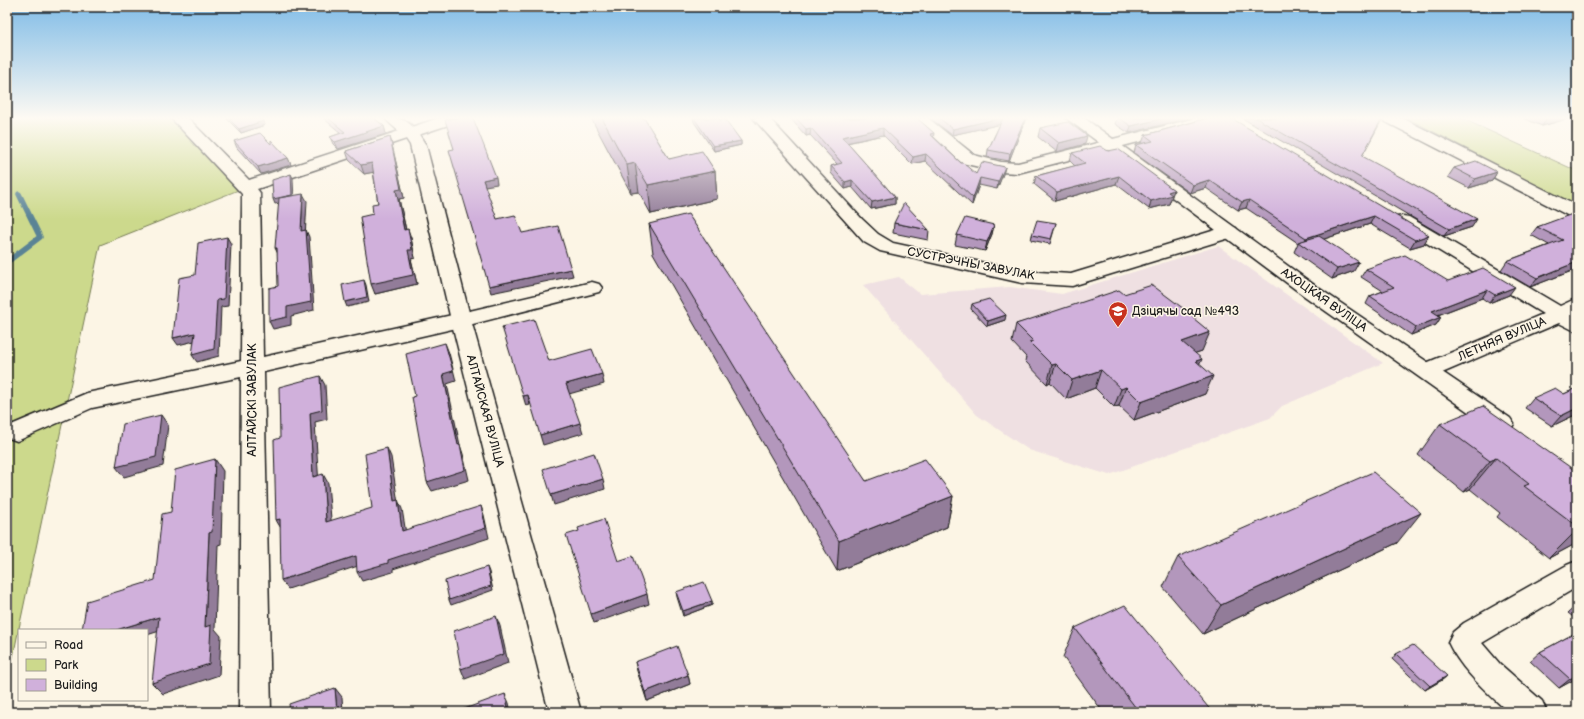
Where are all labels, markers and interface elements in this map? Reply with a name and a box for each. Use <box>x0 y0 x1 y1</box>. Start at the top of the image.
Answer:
street label: СУСТРЭЧНЫ ЗАВУЛАК <box>906 244 1036 284</box>
street label: АХОЦКАЯ ВУЛІЦА <box>1277 264 1371 336</box>
school or university icon: Дзіцячы сад №493 <box>1107 300 1129 328</box>
place label: Дзіцячы сад №493 <box>1132 304 1239 319</box>
street label: ЛЕТНЯЯ ВУЛІЦА <box>1455 313 1549 365</box>
street label: АЛТАЙСКІ ЗАВУЛАК <box>245 343 260 457</box>
street label: АЛТАЙСКАЯ ВУЛІЦА <box>463 352 507 470</box>
legend <box>18 629 148 701</box>
text: Road <box>54 638 83 653</box>
text: Park <box>54 658 78 673</box>
text: Building <box>54 678 98 693</box>

